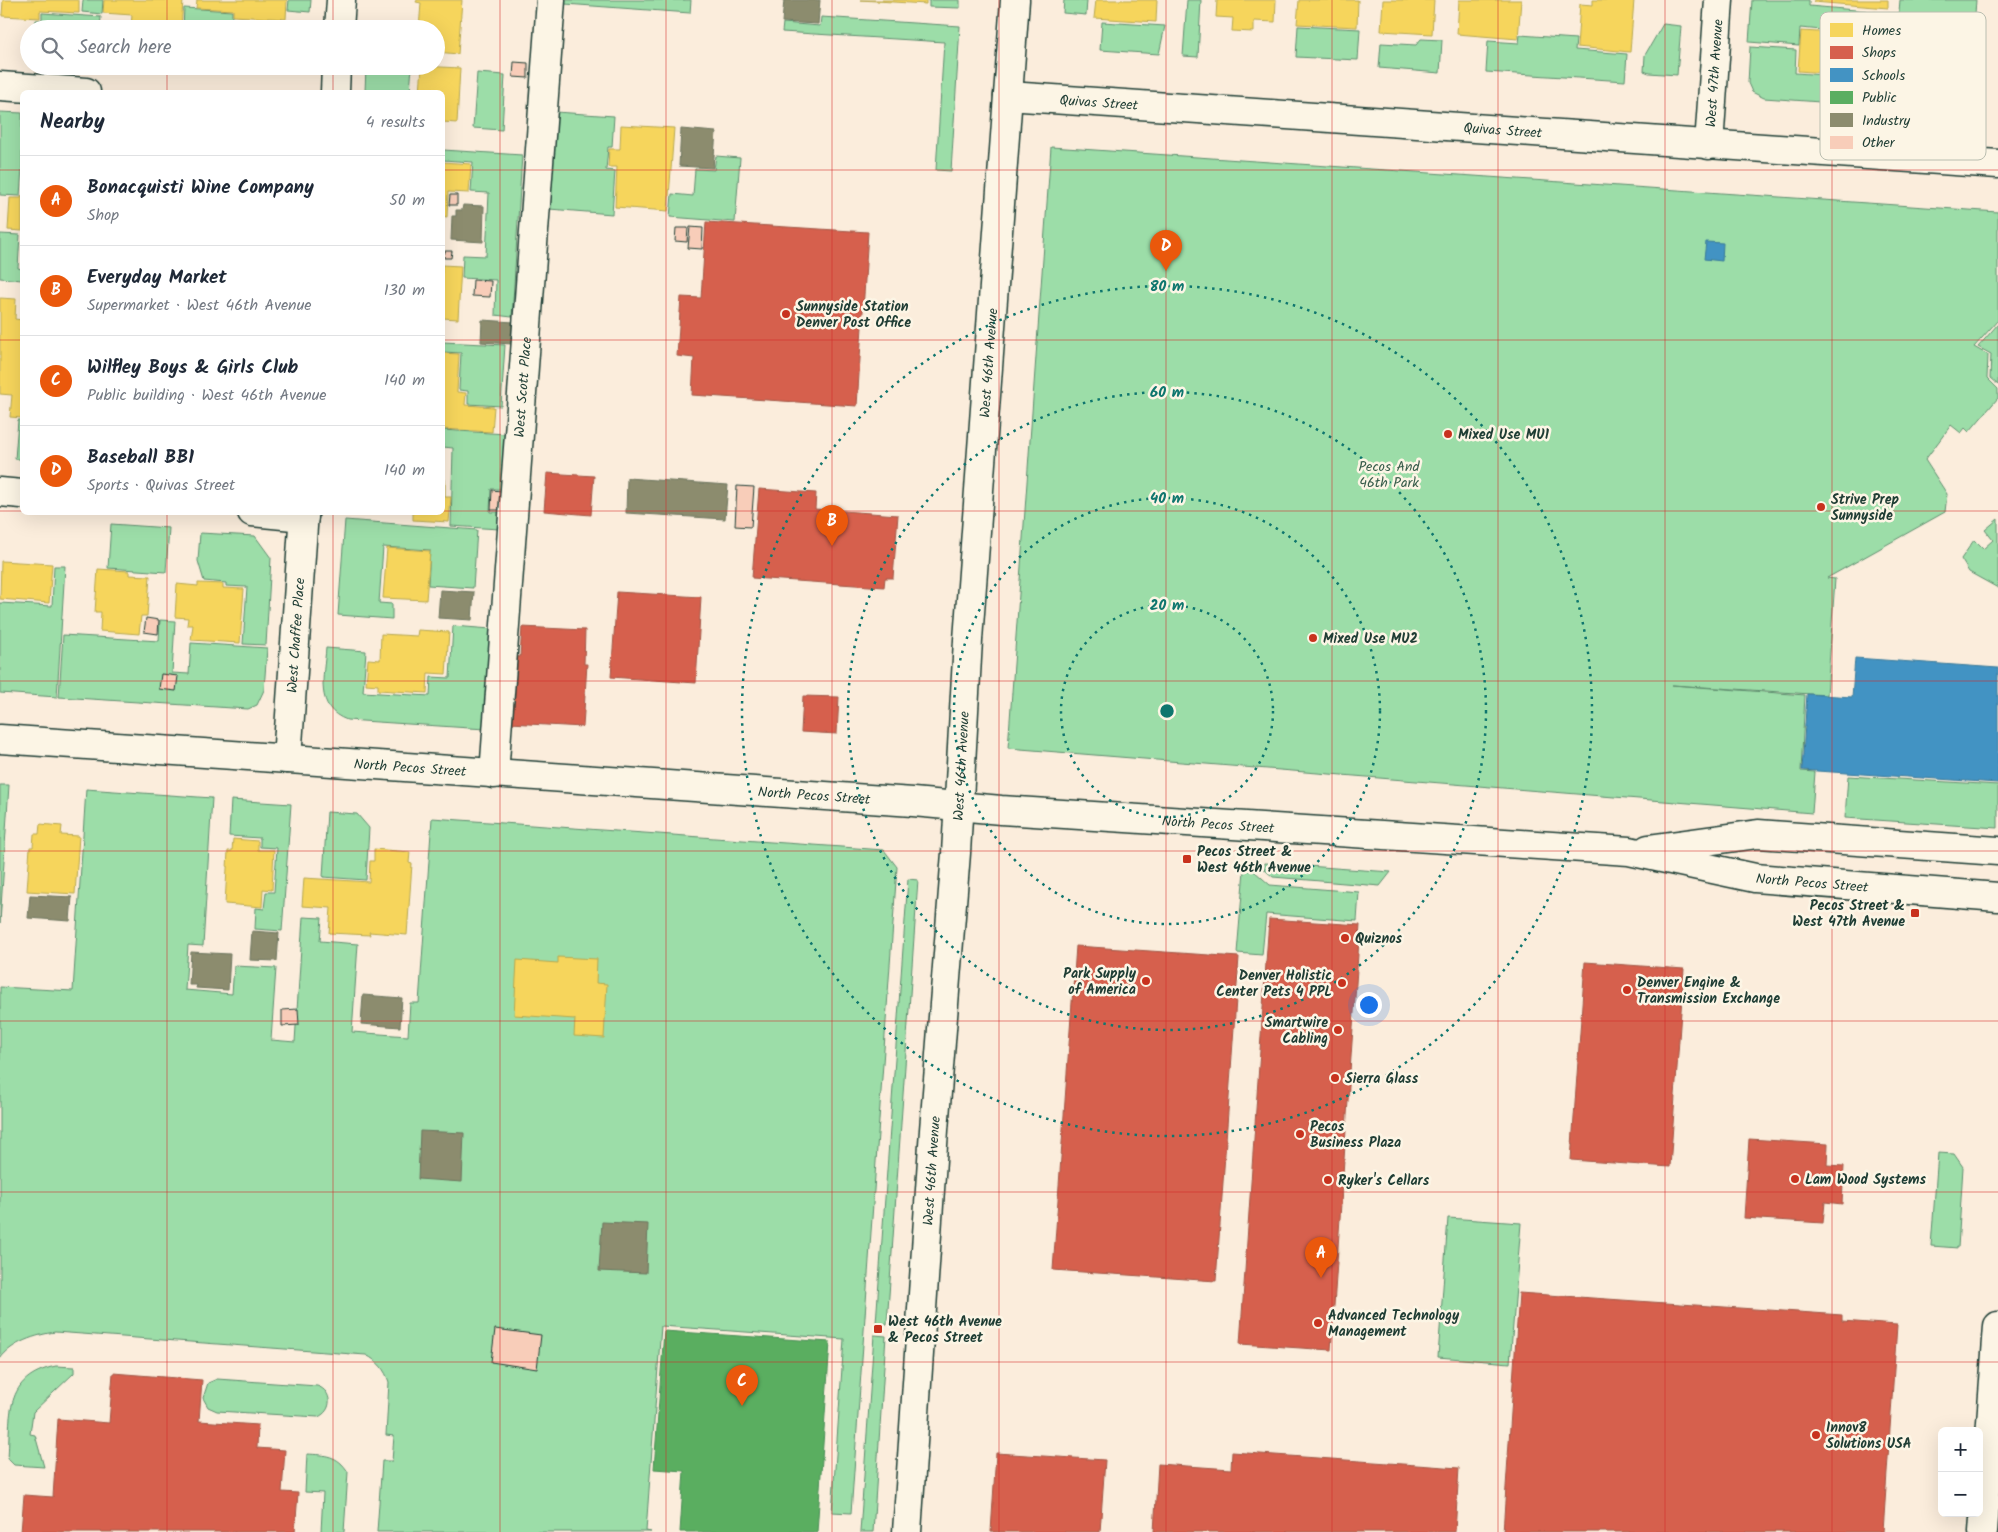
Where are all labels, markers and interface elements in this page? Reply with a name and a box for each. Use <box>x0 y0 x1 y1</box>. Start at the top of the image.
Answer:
legend <box>1820 12 1986 160</box>
street label: West 47th Avenue <box>1700 18 1730 128</box>
search box <box>20 20 445 75</box>
text: Homes <box>1862 20 1901 42</box>
text: Search here <box>78 33 172 63</box>
icon: search <box>38 34 66 62</box>
text: Shops <box>1862 42 1896 64</box>
text: Schools <box>1862 65 1905 87</box>
text: Public <box>1862 87 1897 109</box>
street label: Quivas Street <box>1059 90 1139 117</box>
text: Nearby <box>40 106 105 139</box>
text: 4 results <box>366 110 425 135</box>
text: Industry <box>1862 110 1911 132</box>
street label: Quivas Street <box>1463 117 1543 145</box>
text: Other <box>1862 132 1896 154</box>
text: Bonacquisti Wine Company <box>87 173 314 203</box>
text: A <box>51 188 61 213</box>
text: 50 m <box>389 188 425 213</box>
text: Shop <box>87 203 119 228</box>
pin: D <box>1150 230 1182 271</box>
text: Everyday Market <box>87 263 227 293</box>
text: 80 m <box>1150 275 1184 299</box>
text: B <box>51 278 61 303</box>
text: 130 m <box>384 278 425 303</box>
text: Supermarket · West 46th Avenue <box>87 293 312 318</box>
place label: Sunnyside Station Denver Post Office <box>796 296 911 334</box>
street label: West 46th Avenue <box>974 307 1004 418</box>
marker: Sunnyside Station Denver Post Office <box>780 308 792 320</box>
street label: West Scott Place <box>509 335 538 438</box>
text: Wilfley Boys & Girls Club <box>87 353 298 383</box>
text: C <box>51 368 61 393</box>
text: 140 m <box>384 368 425 393</box>
text: 60 m <box>1150 381 1184 405</box>
text: Public building · West 46th Avenue <box>87 383 327 408</box>
place label: Mixed Use MU1 <box>1458 424 1550 446</box>
marker: Mixed Use MU1 <box>1442 428 1454 440</box>
text: Baseball BB1 <box>87 443 194 473</box>
park label: Pecos And 46th Park <box>1358 456 1421 494</box>
text: D <box>51 458 61 483</box>
text: 140 m <box>384 458 425 483</box>
text: Sports · Quivas Street <box>87 473 235 498</box>
text: 40 m <box>1150 487 1184 511</box>
place label: Strive Prep Sunnyside <box>1831 489 1899 527</box>
marker: Strive Prep Sunnyside <box>1815 501 1827 513</box>
pin: B <box>816 505 848 546</box>
street label: West Chaffee Place <box>282 576 312 694</box>
text: 20 m <box>1150 594 1184 618</box>
place label: Mixed Use MU2 <box>1323 628 1418 650</box>
marker: Mixed Use MU2 <box>1307 632 1319 644</box>
centre of rings <box>1158 702 1176 720</box>
street label: West 46th Avenue <box>948 710 976 821</box>
street label: North Pecos Street <box>353 753 467 783</box>
street label: North Pecos Street <box>757 781 872 811</box>
street label: North Pecos Street <box>1161 811 1275 840</box>
place label: Pecos Street & West 46th Avenue <box>1197 841 1311 879</box>
marker: Pecos Street & West 46th Avenue <box>1181 853 1193 865</box>
street label: North Pecos Street <box>1755 868 1870 899</box>
place label: Pecos Street & West 47th Avenue <box>1792 895 1905 933</box>
marker: Pecos Street & West 47th Avenue <box>1909 907 1921 919</box>
place label: Quiznos <box>1355 928 1403 950</box>
marker: Quiznos <box>1339 932 1351 944</box>
place label: Park Supply of America <box>1063 963 1137 1001</box>
place label: Denver Holistic Center Pets 4 PPL <box>1216 965 1332 1003</box>
place label: Denver Engine & Transmission Exchange <box>1637 972 1780 1010</box>
marker: Park Supply of America <box>1140 975 1152 987</box>
marker: Denver Holistic Center Pets 4 PPL <box>1336 977 1348 989</box>
marker: Denver Engine & Transmission Exchange <box>1621 984 1633 996</box>
your location <box>1356 992 1382 1018</box>
place label: Smartwire Cabling <box>1265 1012 1328 1050</box>
marker: Smartwire Cabling <box>1332 1024 1344 1036</box>
place label: Sierra Glass <box>1345 1068 1419 1090</box>
marker: Sierra Glass <box>1329 1072 1341 1084</box>
street label: West 46th Avenue <box>918 1115 947 1226</box>
place label: Pecos Business Plaza <box>1310 1116 1401 1154</box>
marker: Pecos Business Plaza <box>1294 1128 1306 1140</box>
place label: Lam Wood Systems <box>1805 1169 1926 1191</box>
place label: Ryker's Cellars <box>1338 1170 1430 1192</box>
marker: Lam Wood Systems <box>1789 1173 1801 1185</box>
marker: Ryker's Cellars <box>1322 1174 1334 1186</box>
pin: A <box>1305 1237 1337 1278</box>
place label: Advanced Technology Management <box>1328 1305 1460 1343</box>
place label: West 46th Avenue & Pecos Street <box>888 1311 1002 1349</box>
marker: Advanced Technology Management <box>1312 1317 1324 1329</box>
marker: West 46th Avenue & Pecos Street <box>872 1323 884 1335</box>
pin: C <box>726 1365 758 1406</box>
place label: Innov8 Solutions USA <box>1826 1417 1912 1455</box>
map controls <box>1938 1427 1983 1517</box>
button: + <box>1938 1427 1983 1472</box>
marker: Innov8 Solutions USA <box>1810 1429 1822 1441</box>
button: − <box>1938 1472 1983 1517</box>

